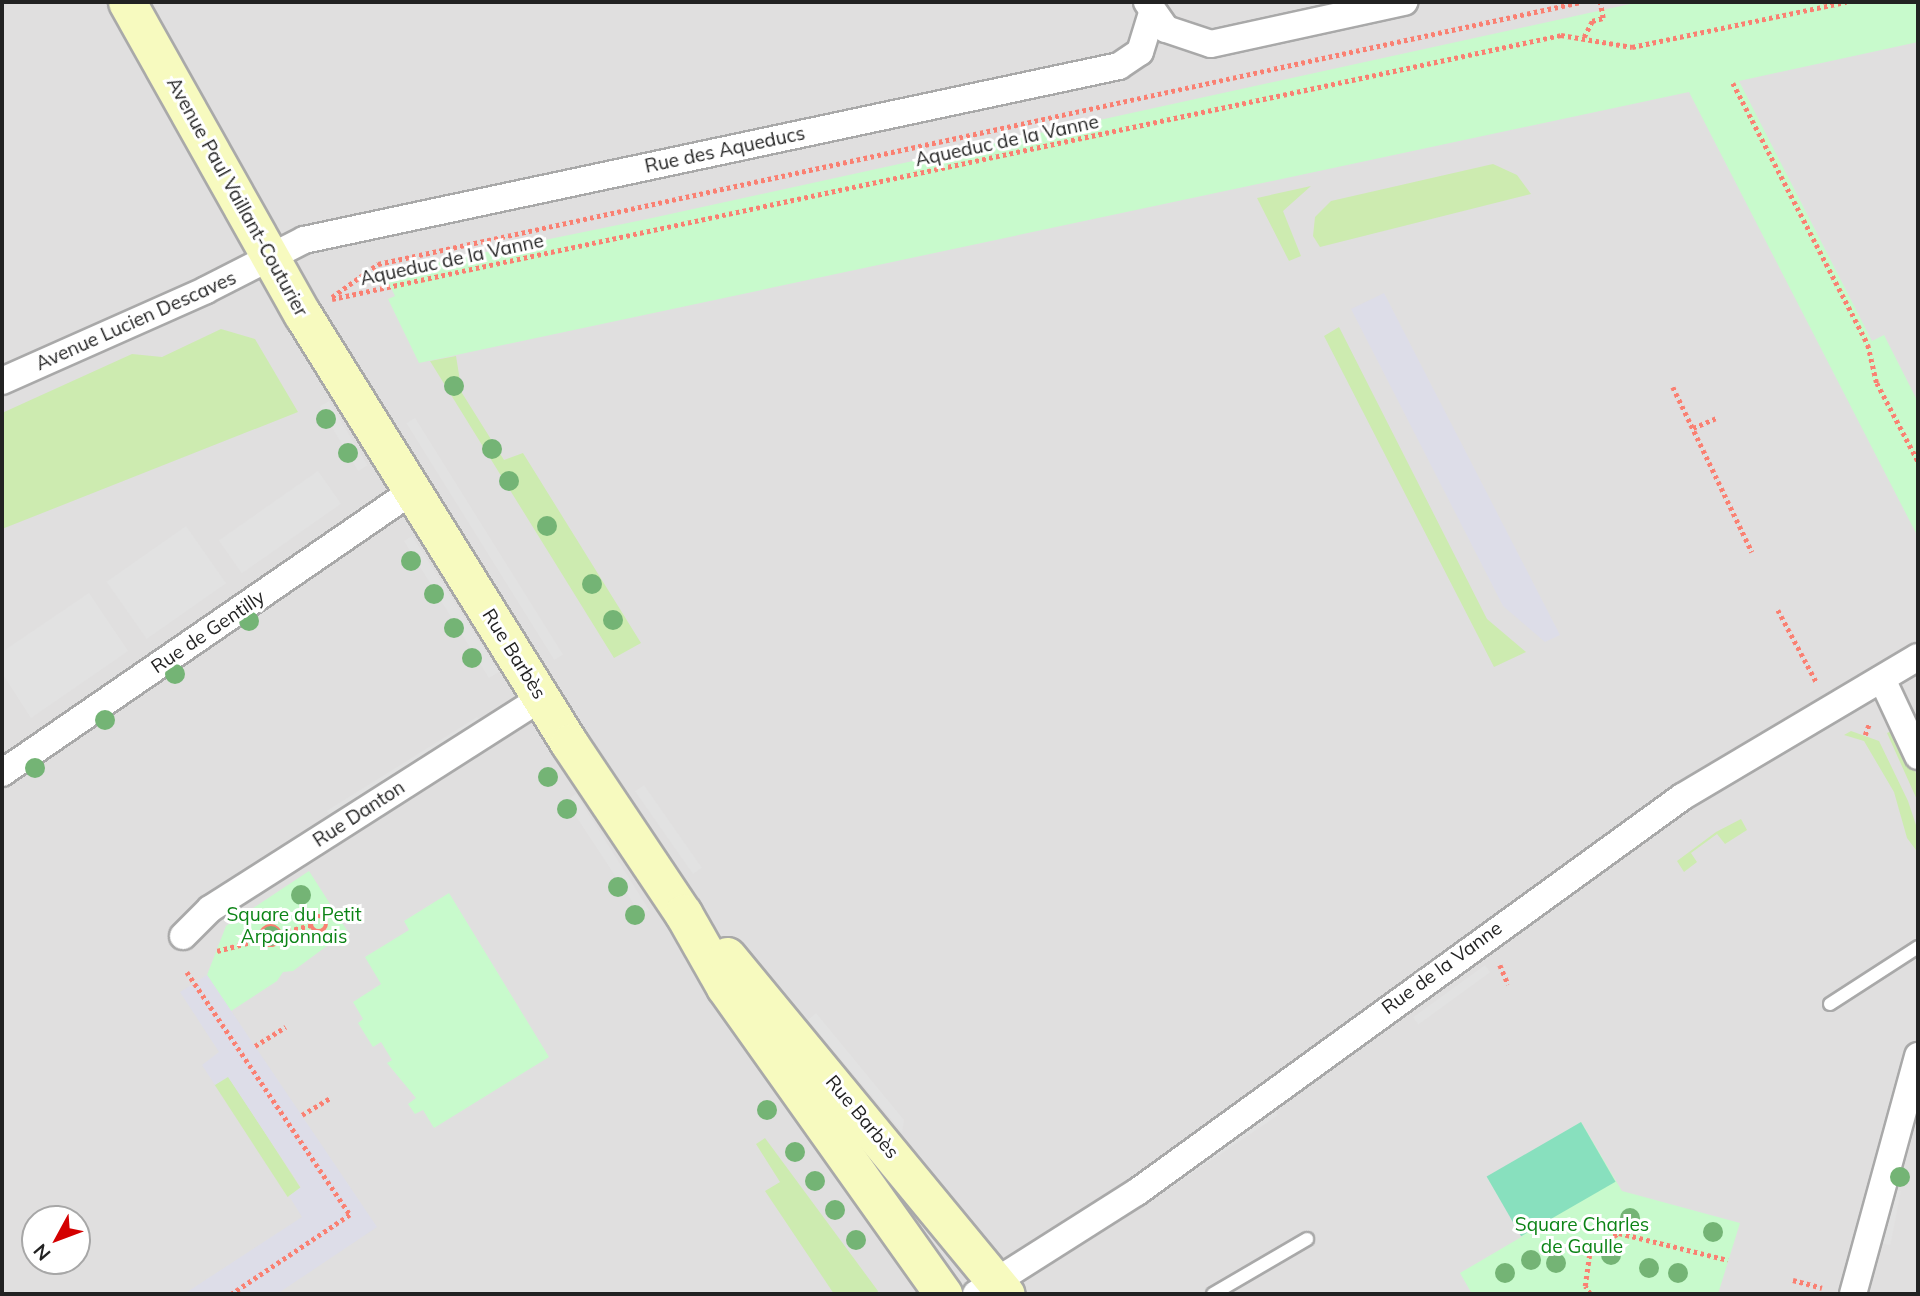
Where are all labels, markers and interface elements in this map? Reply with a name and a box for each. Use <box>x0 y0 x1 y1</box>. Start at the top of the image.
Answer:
street label: Avenue Paul Vaillant-Couturier <box>162 74 312 320</box>
street label: Aqueduc de la Vanne <box>913 110 1101 172</box>
street label: Rue des Aqueducs <box>643 122 807 178</box>
street label: Aqueduc de la Vanne <box>358 229 546 291</box>
street label: Avenue Lucien Descaves <box>32 266 240 376</box>
street label: Rue de Gentilly <box>147 586 269 678</box>
street label: Rue Barbès <box>477 605 551 703</box>
street label: Rue Danton <box>309 776 409 852</box>
park label: Square du Petit Arpajonnais <box>226 904 362 948</box>
street label: Rue de la Vanne <box>1377 917 1507 1019</box>
street label: Rue Barbès <box>821 1071 903 1163</box>
north arrow <box>21 1205 91 1275</box>
park label: Square Charles de Gaulle <box>1515 1214 1649 1258</box>
text: N <box>28 1239 55 1266</box>

